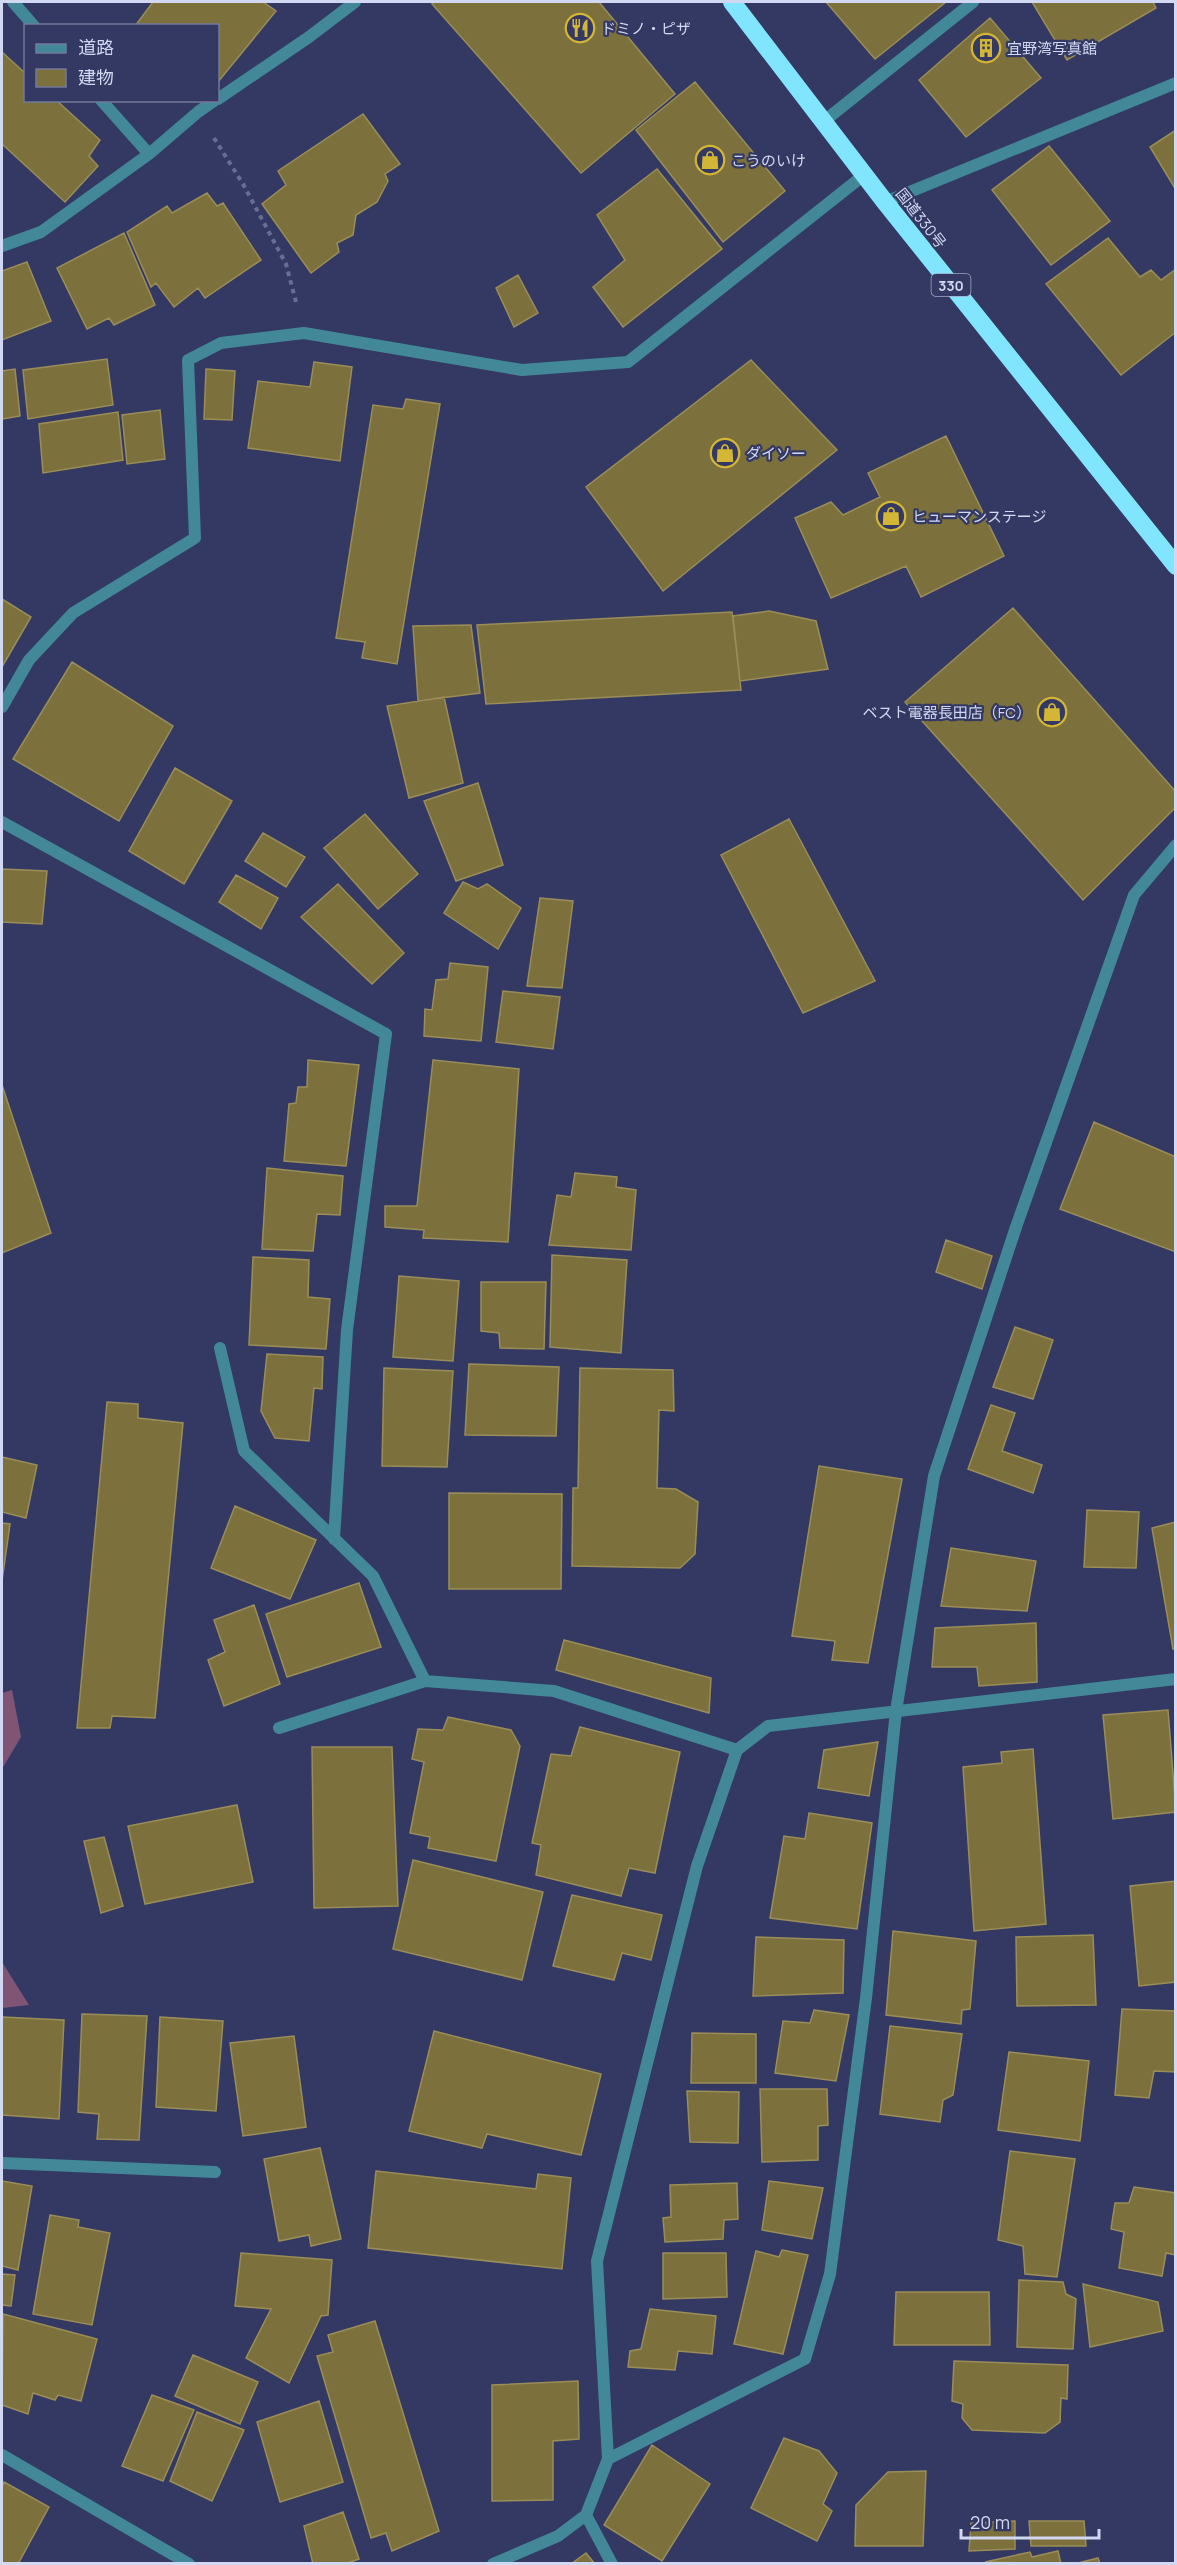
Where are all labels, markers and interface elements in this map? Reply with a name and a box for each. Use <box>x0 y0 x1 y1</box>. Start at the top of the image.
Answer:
restaurant icon: ドミノ・ピザ <box>564 12 596 44</box>
place label: ドミノ・ピザ <box>601 18 691 39</box>
legend <box>24 24 219 102</box>
building icon: 宜野湾写真館 <box>970 32 1002 64</box>
text: 道路 <box>78 35 114 59</box>
place label: 宜野湾写真館 <box>1007 38 1097 59</box>
text: 建物 <box>78 65 114 89</box>
shop icon: こうのいけ <box>694 144 726 176</box>
place label: こうのいけ <box>731 150 806 171</box>
street label: 国道330号 <box>891 184 951 252</box>
road number: 330 <box>932 274 970 296</box>
shop icon: ダイソー <box>709 437 741 469</box>
place label: ダイソー <box>746 443 806 464</box>
shop icon: ヒューマンステージ <box>875 500 907 532</box>
place label: ヒューマンステージ <box>912 506 1046 527</box>
shop icon: ベスト電器長田店（FC） <box>1036 696 1068 728</box>
place label: ベスト電器長田店（FC） <box>862 702 1031 723</box>
scale bar <box>961 2502 1099 2540</box>
text: 20 m <box>970 2510 1010 2534</box>

